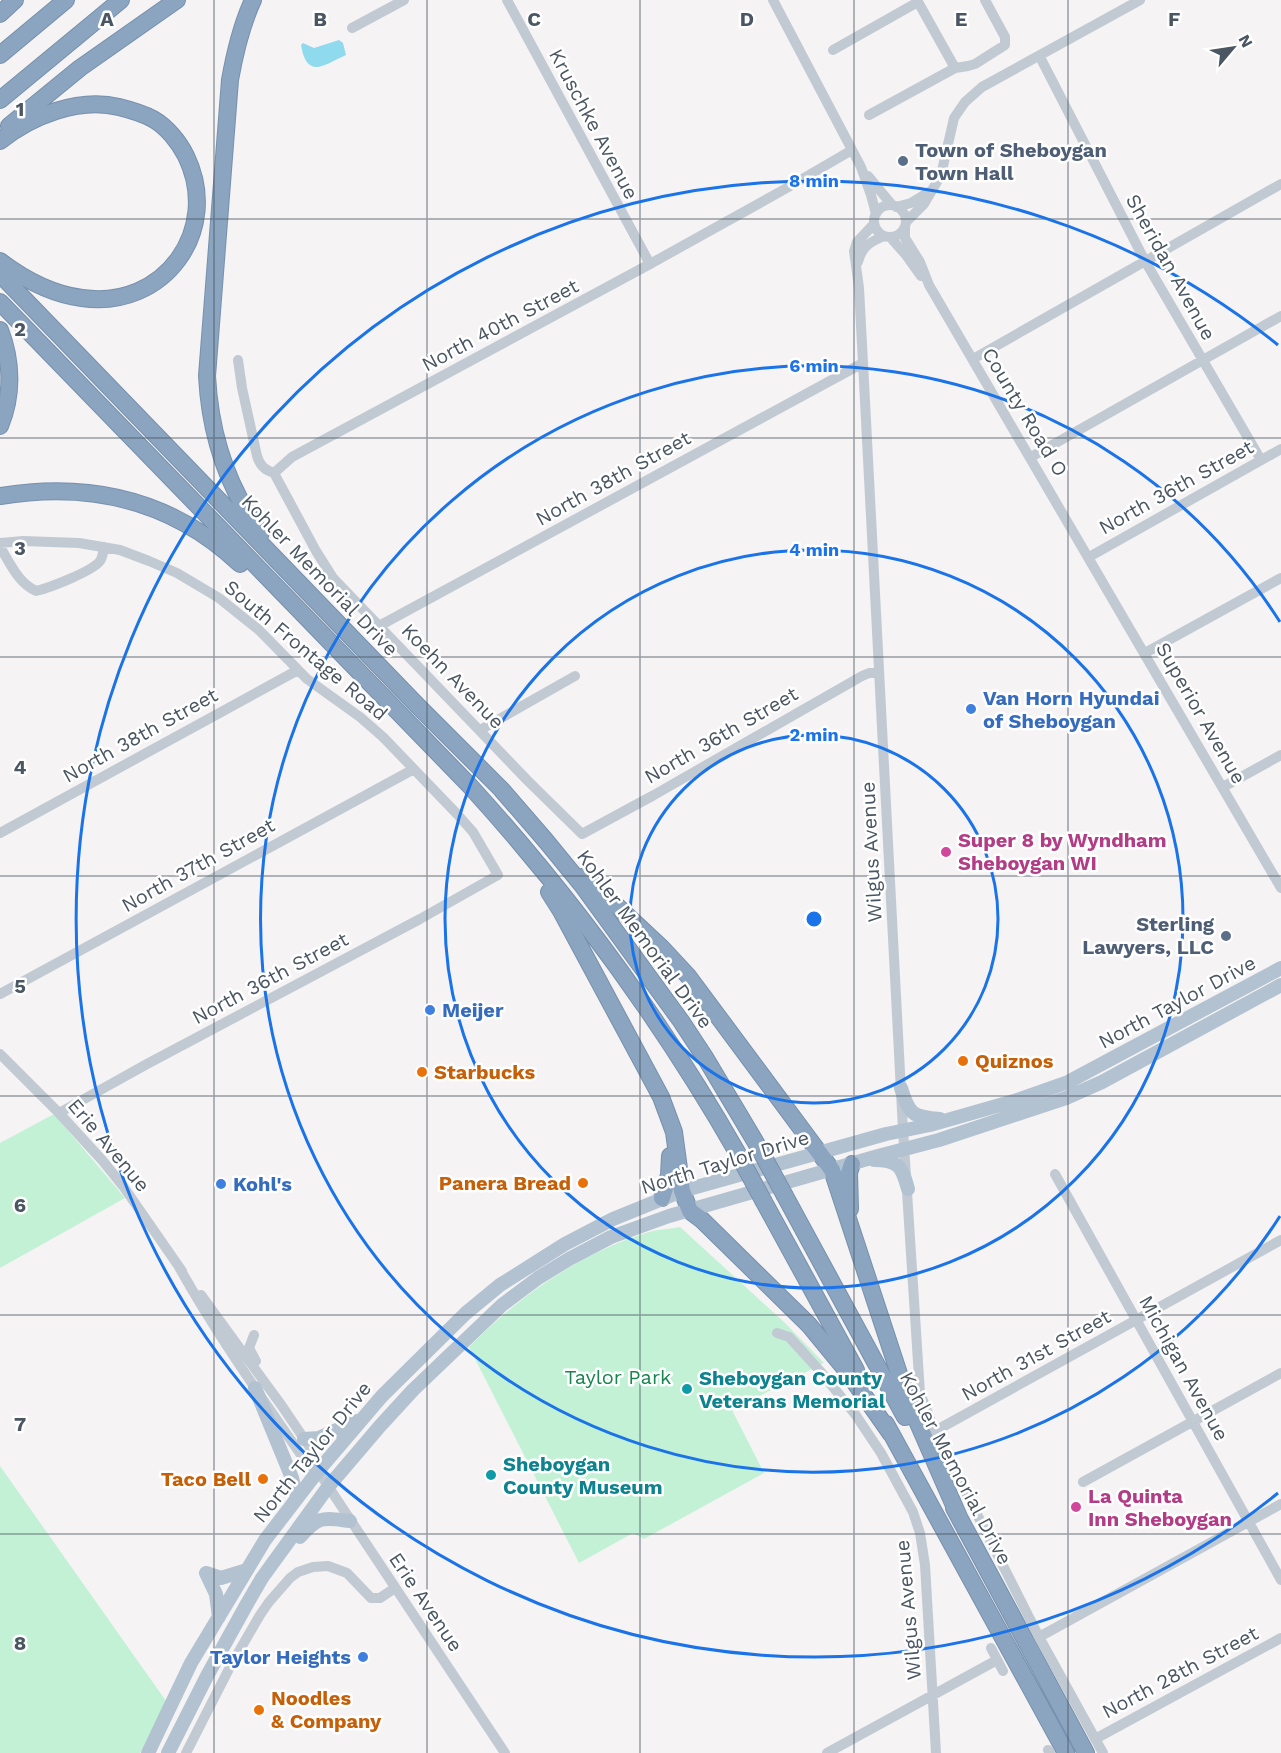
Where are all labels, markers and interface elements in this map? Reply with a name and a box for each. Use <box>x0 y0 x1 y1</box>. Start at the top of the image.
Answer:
text: A <box>100 7 114 31</box>
text: B <box>313 7 327 31</box>
text: C <box>527 7 541 31</box>
text: D <box>740 7 754 31</box>
text: E <box>955 7 967 31</box>
text: F <box>1168 7 1180 31</box>
north arrow <box>1203 18 1263 78</box>
text: N <box>1234 31 1257 51</box>
street label: Kruschke Avenue <box>544 45 644 203</box>
text: 1 <box>16 97 24 121</box>
place label: Town of Sheboygan Town Hall <box>915 138 1107 185</box>
marker: Town of Sheboygan Town Hall <box>896 154 910 168</box>
text: 8 min <box>789 170 839 191</box>
street label: Sheridan Avenue <box>1121 190 1221 344</box>
street label: North 40th Street <box>418 273 583 376</box>
text: 2 <box>14 317 26 341</box>
street label: County Road O <box>977 343 1073 481</box>
text: 6 min <box>789 355 839 376</box>
street label: North 38th Street <box>531 425 695 531</box>
street label: North 36th Street <box>1094 434 1258 539</box>
street label: Kohler Memorial Drive <box>237 489 403 661</box>
text: 3 <box>14 536 26 560</box>
text: 4 min <box>789 539 839 560</box>
street label: South Frontage Road <box>219 575 393 725</box>
street label: Koehn Avenue <box>397 618 509 734</box>
street label: Superior Avenue <box>1151 638 1251 788</box>
street label: North 36th Street <box>640 681 803 789</box>
street label: North 38th Street <box>58 682 222 788</box>
place label: Van Horn Hyundai of Sheboygan <box>983 686 1159 733</box>
marker: Van Horn Hyundai of Sheboygan <box>964 702 978 716</box>
text: 2 min <box>789 724 839 745</box>
text: 4 <box>14 755 27 779</box>
street label: Wilgus Avenue <box>855 781 887 923</box>
street label: North 37th Street <box>117 813 279 917</box>
place label: Super 8 by Wyndham Sheboygan WI <box>958 828 1167 875</box>
street label: Kohler Memorial Drive <box>572 845 718 1033</box>
marker: Super 8 by Wyndham Sheboygan WI <box>939 845 953 859</box>
centre of rings <box>804 909 824 929</box>
place label: Sterling Lawyers, LLC <box>1082 912 1215 959</box>
street label: North 36th Street <box>188 926 353 1029</box>
marker: Sterling Lawyers, LLC <box>1219 929 1233 943</box>
street label: North Taylor Drive <box>1094 950 1260 1054</box>
text: 5 <box>14 974 26 998</box>
place label: Meijer <box>442 998 504 1022</box>
marker: Meijer <box>423 1003 437 1017</box>
place label: Quiznos <box>975 1049 1054 1073</box>
marker: Quiznos <box>956 1054 970 1068</box>
place label: Starbucks <box>434 1060 536 1084</box>
marker: Starbucks <box>415 1065 429 1079</box>
street label: Erie Avenue <box>63 1093 155 1197</box>
street label: North Taylor Drive <box>638 1125 812 1199</box>
place label: Panera Bread <box>439 1171 571 1195</box>
place label: Kohl's <box>233 1172 292 1196</box>
marker: Panera Bread <box>576 1176 590 1190</box>
marker: Kohl's <box>214 1177 228 1191</box>
text: 6 <box>14 1193 26 1217</box>
street label: Michigan Avenue <box>1134 1291 1234 1445</box>
street label: North 31st Street <box>957 1304 1115 1406</box>
park label: Taylor Park <box>565 1365 671 1389</box>
place label: Sheboygan County Veterans Memorial <box>699 1366 886 1413</box>
street label: Kohler Memorial Drive <box>895 1367 1017 1569</box>
street label: North Taylor Drive <box>248 1377 376 1527</box>
marker: Sheboygan County Veterans Memorial <box>680 1382 694 1396</box>
text: 7 <box>14 1412 26 1436</box>
place label: Sheboygan County Museum <box>503 1452 663 1499</box>
place label: Taco Bell <box>161 1467 251 1491</box>
marker: Sheboygan County Museum <box>484 1468 498 1482</box>
marker: Taco Bell <box>256 1472 270 1486</box>
place label: La Quinta Inn Sheboygan <box>1088 1484 1232 1531</box>
marker: La Quinta Inn Sheboygan <box>1069 1500 1083 1514</box>
street label: Wilgus Avenue <box>890 1539 926 1681</box>
street label: Erie Avenue <box>384 1548 468 1656</box>
street label: North 28th Street <box>1098 1620 1263 1723</box>
text: 8 <box>14 1631 26 1655</box>
place label: Taylor Heights <box>210 1645 351 1669</box>
marker: Taylor Heights <box>356 1650 370 1664</box>
place label: Noodles & Company <box>271 1686 382 1733</box>
marker: Noodles & Company <box>252 1703 266 1717</box>

